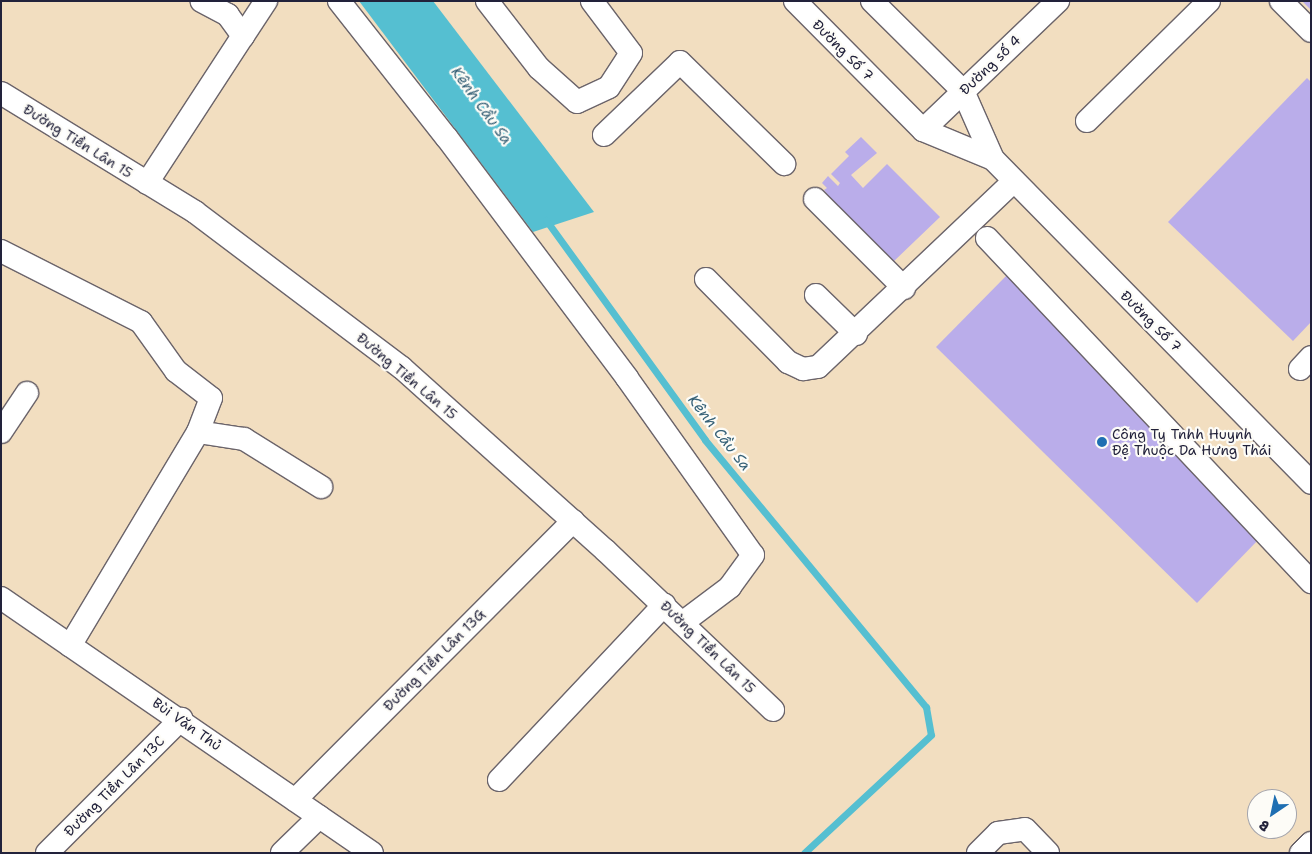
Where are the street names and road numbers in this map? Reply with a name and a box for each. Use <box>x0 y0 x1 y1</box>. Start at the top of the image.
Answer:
street label: Đường Số 7 <box>809 16 877 84</box>
street label: Đường số 4 <box>956 32 1024 98</box>
street label: Đường Tiền Lân 15 <box>20 101 136 181</box>
street label: Đường Số 7 <box>1117 287 1185 355</box>
street label: Đường Tiền Lân 15 <box>353 329 461 423</box>
street label: Đường Tiền Lân 15 <box>657 597 759 697</box>
street label: Đường Tiền Lân 13G <box>380 606 488 714</box>
street label: Bùi Văn Thủ <box>149 694 225 754</box>
street label: Đường Tiền Lân 13C <box>60 732 168 840</box>

